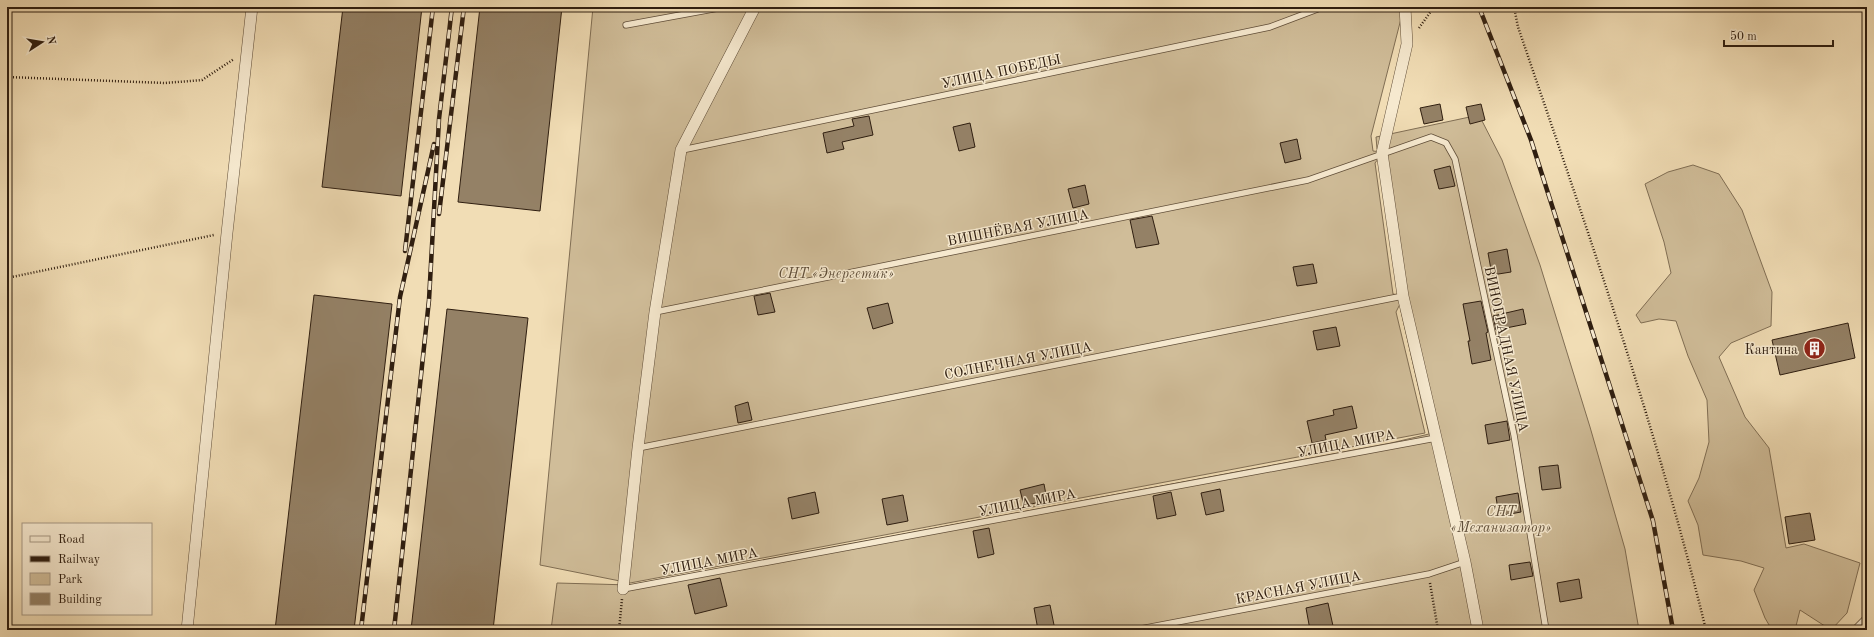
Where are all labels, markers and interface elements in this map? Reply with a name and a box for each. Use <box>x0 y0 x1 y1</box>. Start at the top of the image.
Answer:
north arrow <box>22 22 62 62</box>
scale bar <box>1724 22 1833 48</box>
text: 50 m <box>1730 30 1757 43</box>
text: N <box>44 35 57 46</box>
street label: УЛИЦА ПОБЕДЫ <box>940 52 1062 91</box>
street label: ВИШНЁВАЯ УЛИЦА <box>946 204 1090 249</box>
street label: ВИНОГРАДНАЯ УЛИЦА <box>1482 265 1531 434</box>
park label: СНТ «Энергетик» <box>778 267 894 282</box>
building icon: Кантина <box>1801 336 1827 362</box>
street label: СОЛНЕЧНАЯ УЛИЦА <box>943 340 1093 382</box>
place label: Кантина <box>1744 343 1798 357</box>
street label: УЛИЦА МИРА <box>1296 428 1396 460</box>
street label: УЛИЦА МИРА <box>977 487 1077 519</box>
park label: СНТ «Механизатор» <box>1451 505 1551 536</box>
legend <box>22 523 152 615</box>
text: Road <box>58 534 85 546</box>
street label: УЛИЦА МИРА <box>659 546 759 578</box>
text: Railway <box>58 554 101 566</box>
street label: КРАСНАЯ УЛИЦА <box>1234 569 1362 607</box>
text: Park <box>58 574 83 586</box>
text: Building <box>58 594 102 606</box>

